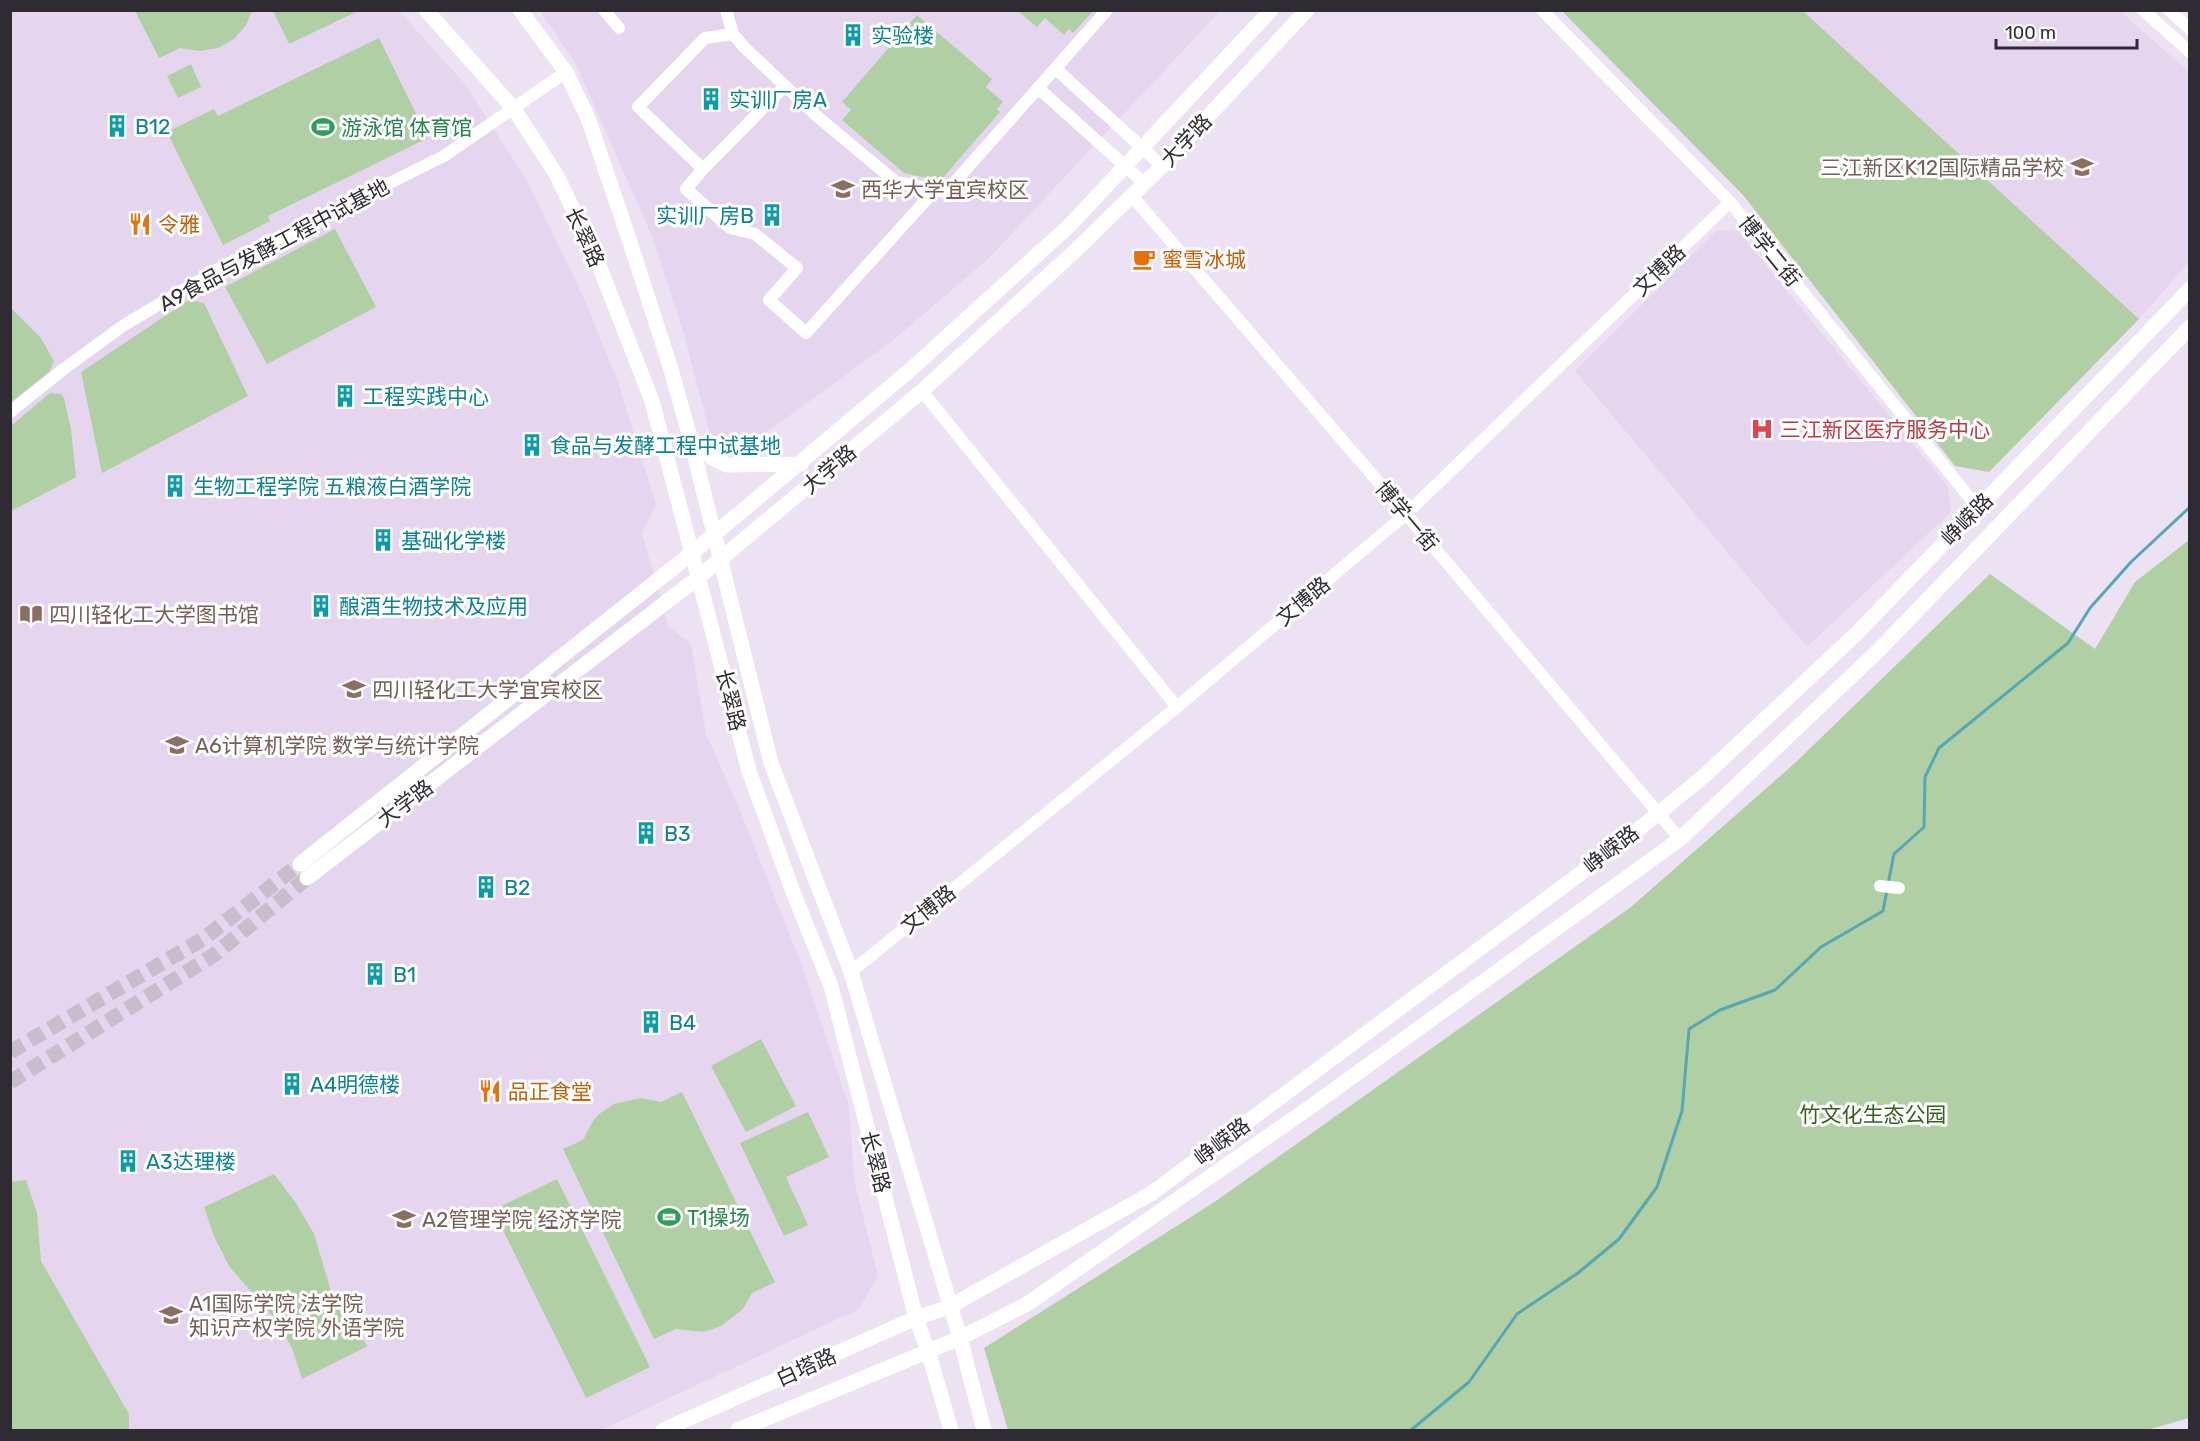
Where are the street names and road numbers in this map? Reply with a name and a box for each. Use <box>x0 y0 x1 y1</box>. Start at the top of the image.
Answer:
street label: 大学路 <box>1155 108 1217 172</box>
street label: A9食品与发酵工程中试基地 <box>155 174 393 316</box>
street label: 长翠路 <box>560 203 610 271</box>
street label: 博学二街 <box>1734 210 1806 292</box>
street label: 文博路 <box>1628 239 1690 301</box>
street label: 大学路 <box>797 439 861 499</box>
street label: 博学一街 <box>1370 476 1444 556</box>
street label: 峥嵘路 <box>1936 488 1998 550</box>
street label: 文博路 <box>1271 571 1335 631</box>
street label: 长翠路 <box>711 666 751 734</box>
street label: 大学路 <box>372 774 438 832</box>
street label: 峥嵘路 <box>1578 820 1644 878</box>
street label: 文博路 <box>896 879 960 939</box>
street label: 峥嵘路 <box>1189 1112 1255 1170</box>
street label: 长翠路 <box>856 1128 896 1196</box>
street label: 白塔路 <box>772 1343 840 1391</box>

